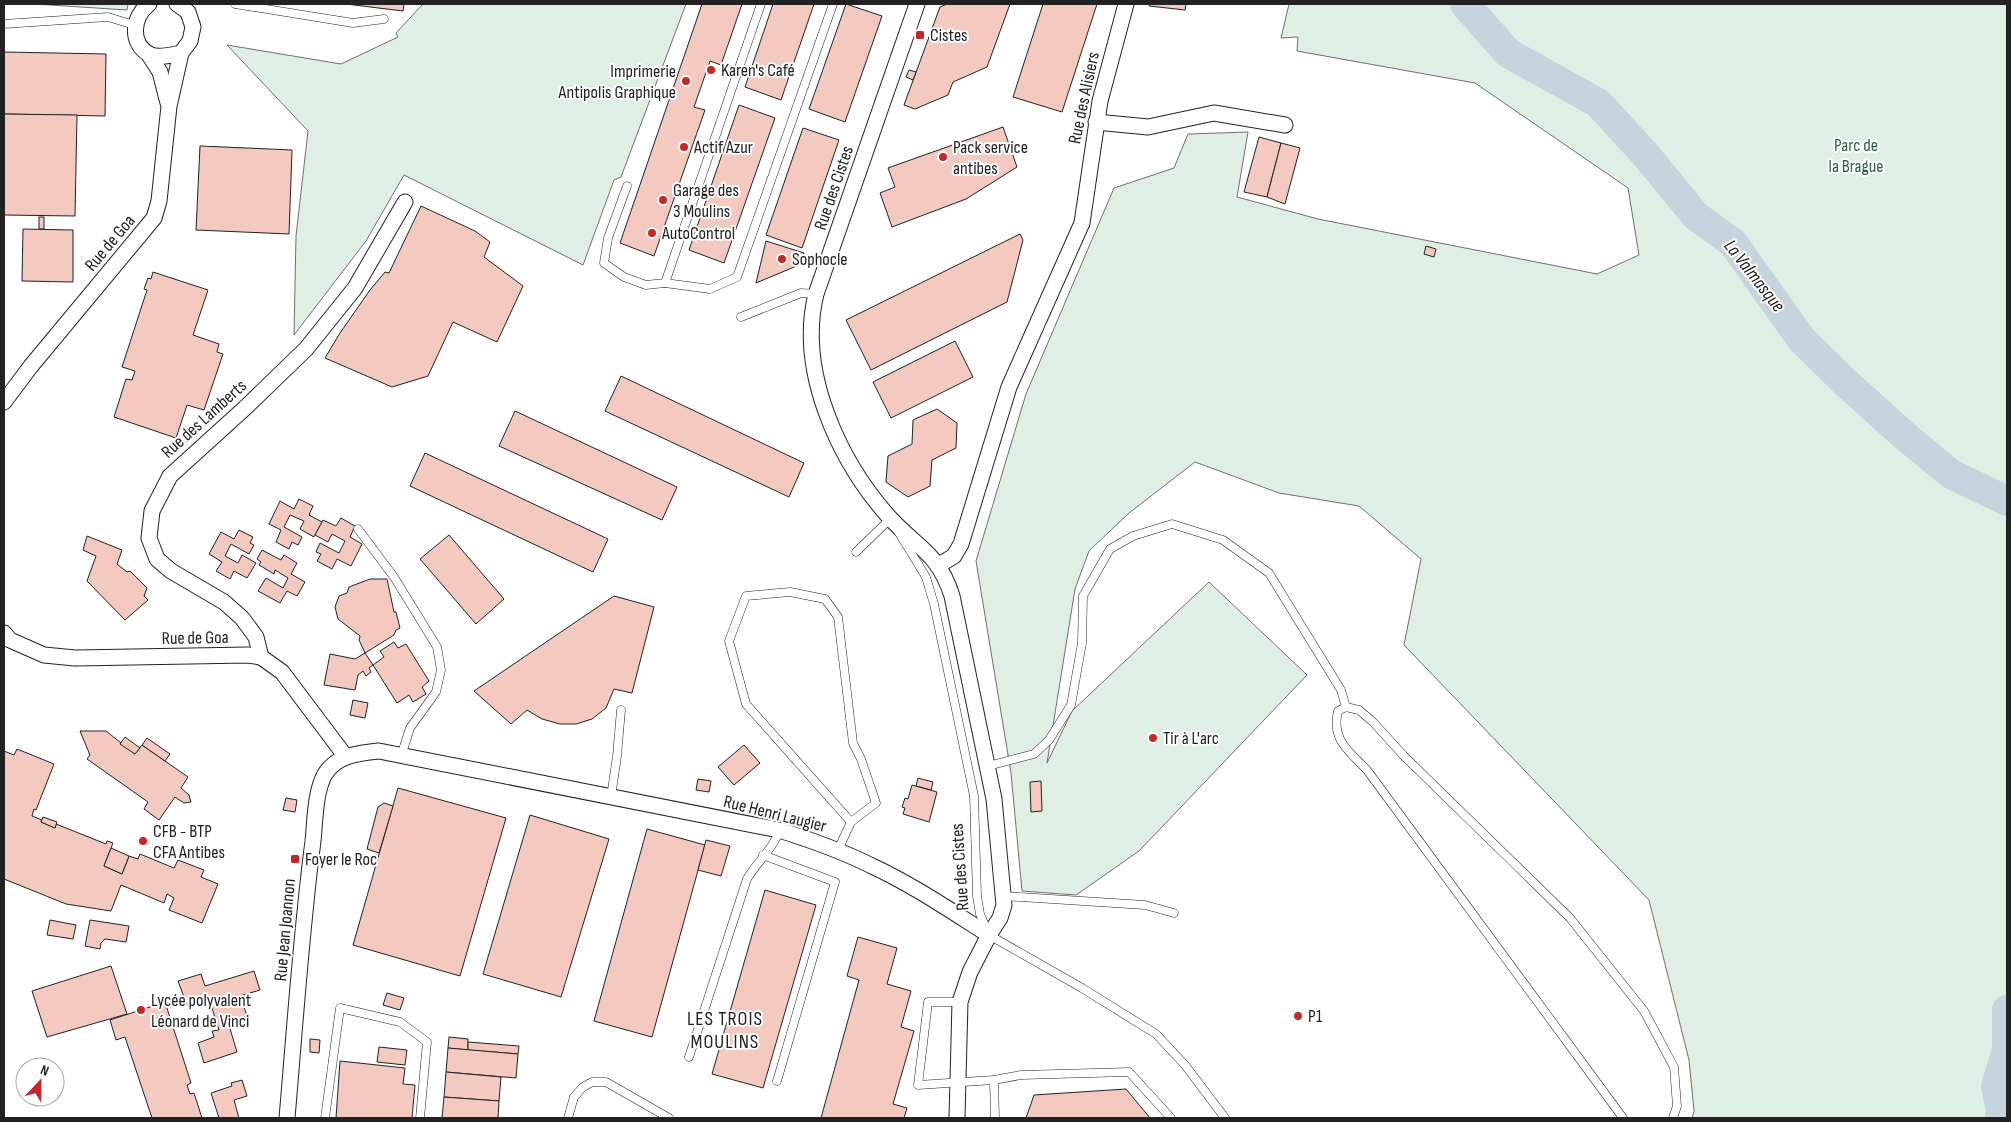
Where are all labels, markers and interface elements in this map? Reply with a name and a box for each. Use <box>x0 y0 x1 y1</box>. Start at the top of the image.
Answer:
place label: Cistes <box>930 25 968 46</box>
marker: Cistes <box>914 29 926 41</box>
street label: Rue des Alisiers <box>1064 50 1104 146</box>
place label: Karen's Café <box>721 60 795 81</box>
place label: Imprimerie Antipolis Graphique <box>557 61 676 103</box>
marker: Karen's Café <box>705 64 717 76</box>
marker: Imprimerie Antipolis Graphique <box>680 75 692 87</box>
park label: Parc de la Brague <box>1829 135 1883 177</box>
place label: Actif Azur <box>693 137 753 158</box>
place label: Pack service antibes <box>953 137 1028 179</box>
marker: Actif Azur <box>678 141 690 153</box>
street label: Rue des Cistes <box>810 143 858 233</box>
marker: Pack service antibes <box>937 151 949 163</box>
place label: Garage des 3 Moulins <box>673 180 739 222</box>
marker: Garage des 3 Moulins <box>657 194 669 206</box>
street label: Rue de Goa <box>80 211 140 275</box>
place label: AutoControl <box>661 223 735 244</box>
marker: AutoControl <box>646 227 658 239</box>
water label: La Valmasque <box>1719 235 1790 317</box>
place label: Sophocle <box>792 249 848 270</box>
marker: Sophocle <box>776 253 788 265</box>
street label: Rue des Lamberts <box>157 375 251 463</box>
street label: Rue de Goa <box>161 627 229 649</box>
place label: Tir à L'arc <box>1163 728 1219 749</box>
marker: Tir à L'arc <box>1147 732 1159 744</box>
street label: Rue Henri Laugier <box>721 791 829 837</box>
place label: CFB - BTP CFA Antibes <box>153 821 225 863</box>
street label: Rue des Cistes <box>946 823 974 911</box>
marker: CFB - BTP CFA Antibes <box>137 835 149 847</box>
place label: Foyer le Roc <box>305 849 377 870</box>
marker: Foyer le Roc <box>289 853 301 865</box>
street label: Rue Jean Joannon <box>270 878 300 982</box>
place label: Lycée polyvalent Léonard de Vinci <box>151 990 252 1032</box>
marker: Lycée polyvalent Léonard de Vinci <box>135 1004 147 1016</box>
place label: P1 <box>1308 1006 1323 1027</box>
district label: LES TROIS MOULINS <box>687 1007 763 1054</box>
marker: P1 <box>1292 1010 1304 1022</box>
north arrow <box>15 1057 65 1107</box>
text: N <box>38 1061 51 1080</box>

